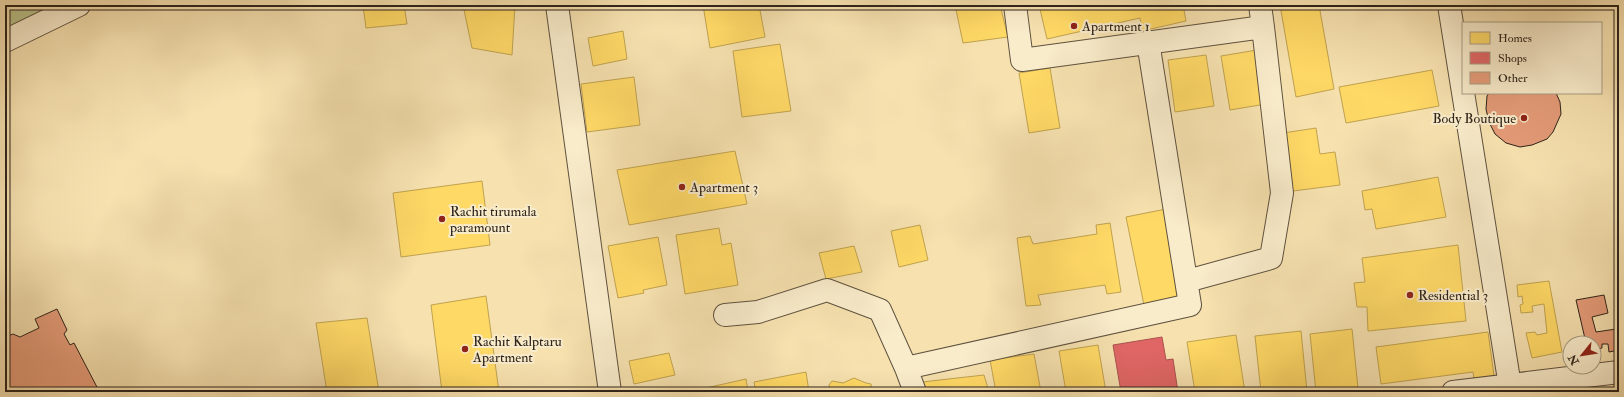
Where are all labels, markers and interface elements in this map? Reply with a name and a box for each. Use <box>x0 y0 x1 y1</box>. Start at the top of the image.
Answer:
place label: Apartment 1 <box>1081 18 1150 36</box>
marker: Apartment 1 <box>1069 21 1079 31</box>
legend <box>1462 22 1602 94</box>
text: Homes <box>1498 31 1532 46</box>
text: Shops <box>1498 51 1527 66</box>
text: Other <box>1498 71 1528 86</box>
place label: Body Boutique <box>1432 110 1516 128</box>
marker: Body Boutique <box>1519 113 1529 123</box>
place label: Apartment 3 <box>689 179 758 197</box>
marker: Apartment 3 <box>677 182 687 192</box>
place label: Rachit tirumala paramount <box>449 203 537 237</box>
marker: Rachit tirumala paramount <box>437 214 447 224</box>
place label: Residential 3 <box>1418 287 1488 304</box>
marker: Residential 3 <box>1405 290 1415 300</box>
place label: Rachit Kalptaru Apartment <box>472 333 562 367</box>
north arrow <box>1562 335 1602 375</box>
marker: Rachit Kalptaru Apartment <box>460 344 470 354</box>
text: N <box>1565 351 1582 368</box>

